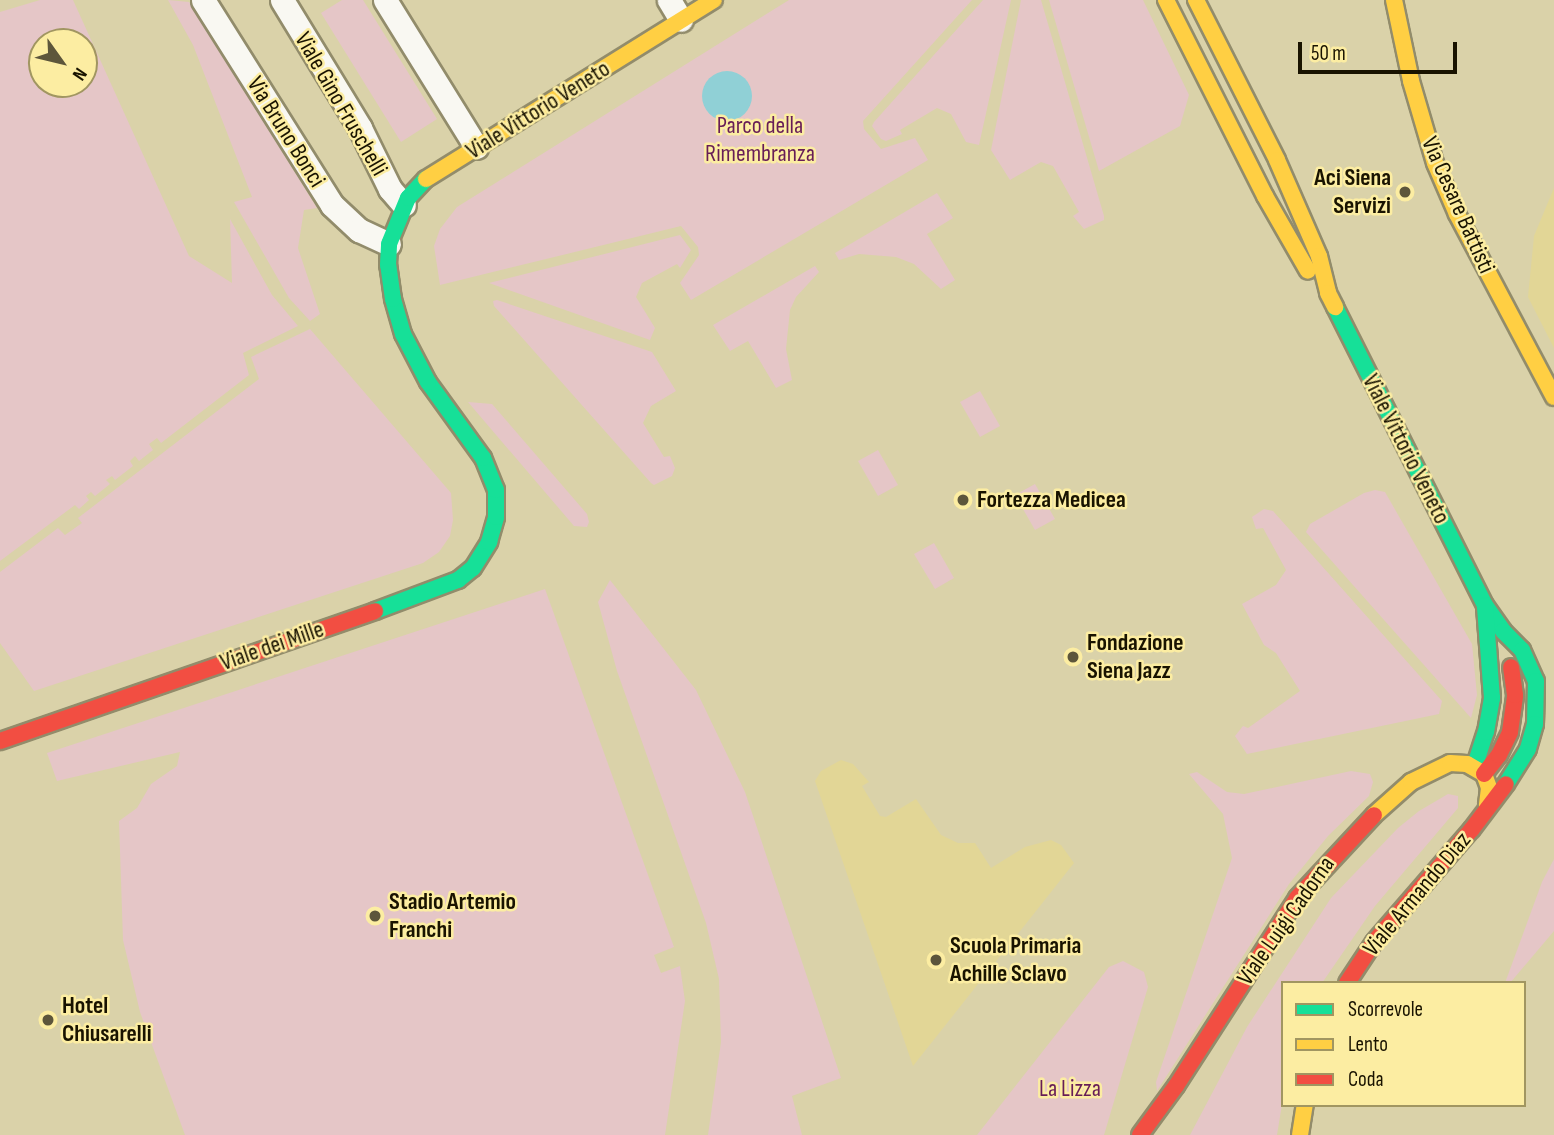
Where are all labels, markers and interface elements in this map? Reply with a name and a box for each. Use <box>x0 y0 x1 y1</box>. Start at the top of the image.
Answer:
street label: Viale Gino Fruschelli <box>288 27 394 181</box>
north arrow <box>28 28 98 98</box>
scale bar <box>1302 28 1461 72</box>
text: 50 m <box>1311 41 1346 66</box>
street label: Viale Vittorio Veneto <box>461 54 615 166</box>
text: N <box>67 63 92 85</box>
street label: Via Bruno Bonci <box>241 71 331 193</box>
park label: Parco della Rimembranza <box>705 112 815 168</box>
street label: Via Cesare Battisti <box>1415 132 1501 278</box>
place label: Aci Siena Servizi <box>1314 164 1391 220</box>
marker: Aci Siena Servizi <box>1397 184 1413 200</box>
street label: Viale Vittorio Veneto <box>1356 369 1456 529</box>
place label: Fortezza Medicea <box>977 486 1126 514</box>
marker: Fortezza Medicea <box>955 492 971 508</box>
street label: Viale dei Mille <box>216 615 328 677</box>
place label: Fondazione Siena Jazz <box>1087 629 1183 685</box>
marker: Fondazione Siena Jazz <box>1065 649 1081 665</box>
street label: Viale Armando Diaz <box>1357 826 1477 962</box>
street label: Viale Luigi Cadorna <box>1231 851 1341 991</box>
place label: Stadio Artemio Franchi <box>389 888 516 944</box>
marker: Stadio Artemio Franchi <box>367 908 383 924</box>
place label: Scuola Primaria Achille Sclavo <box>950 932 1081 988</box>
marker: Scuola Primaria Achille Sclavo <box>928 952 944 968</box>
legend <box>1281 981 1526 1107</box>
place label: Hotel Chiusarelli <box>62 992 152 1048</box>
text: Scorrevole <box>1348 997 1423 1022</box>
marker: Hotel Chiusarelli <box>40 1012 56 1028</box>
text: Lento <box>1348 1032 1388 1057</box>
text: Coda <box>1348 1067 1384 1092</box>
park label: La Lizza <box>1039 1075 1101 1103</box>

